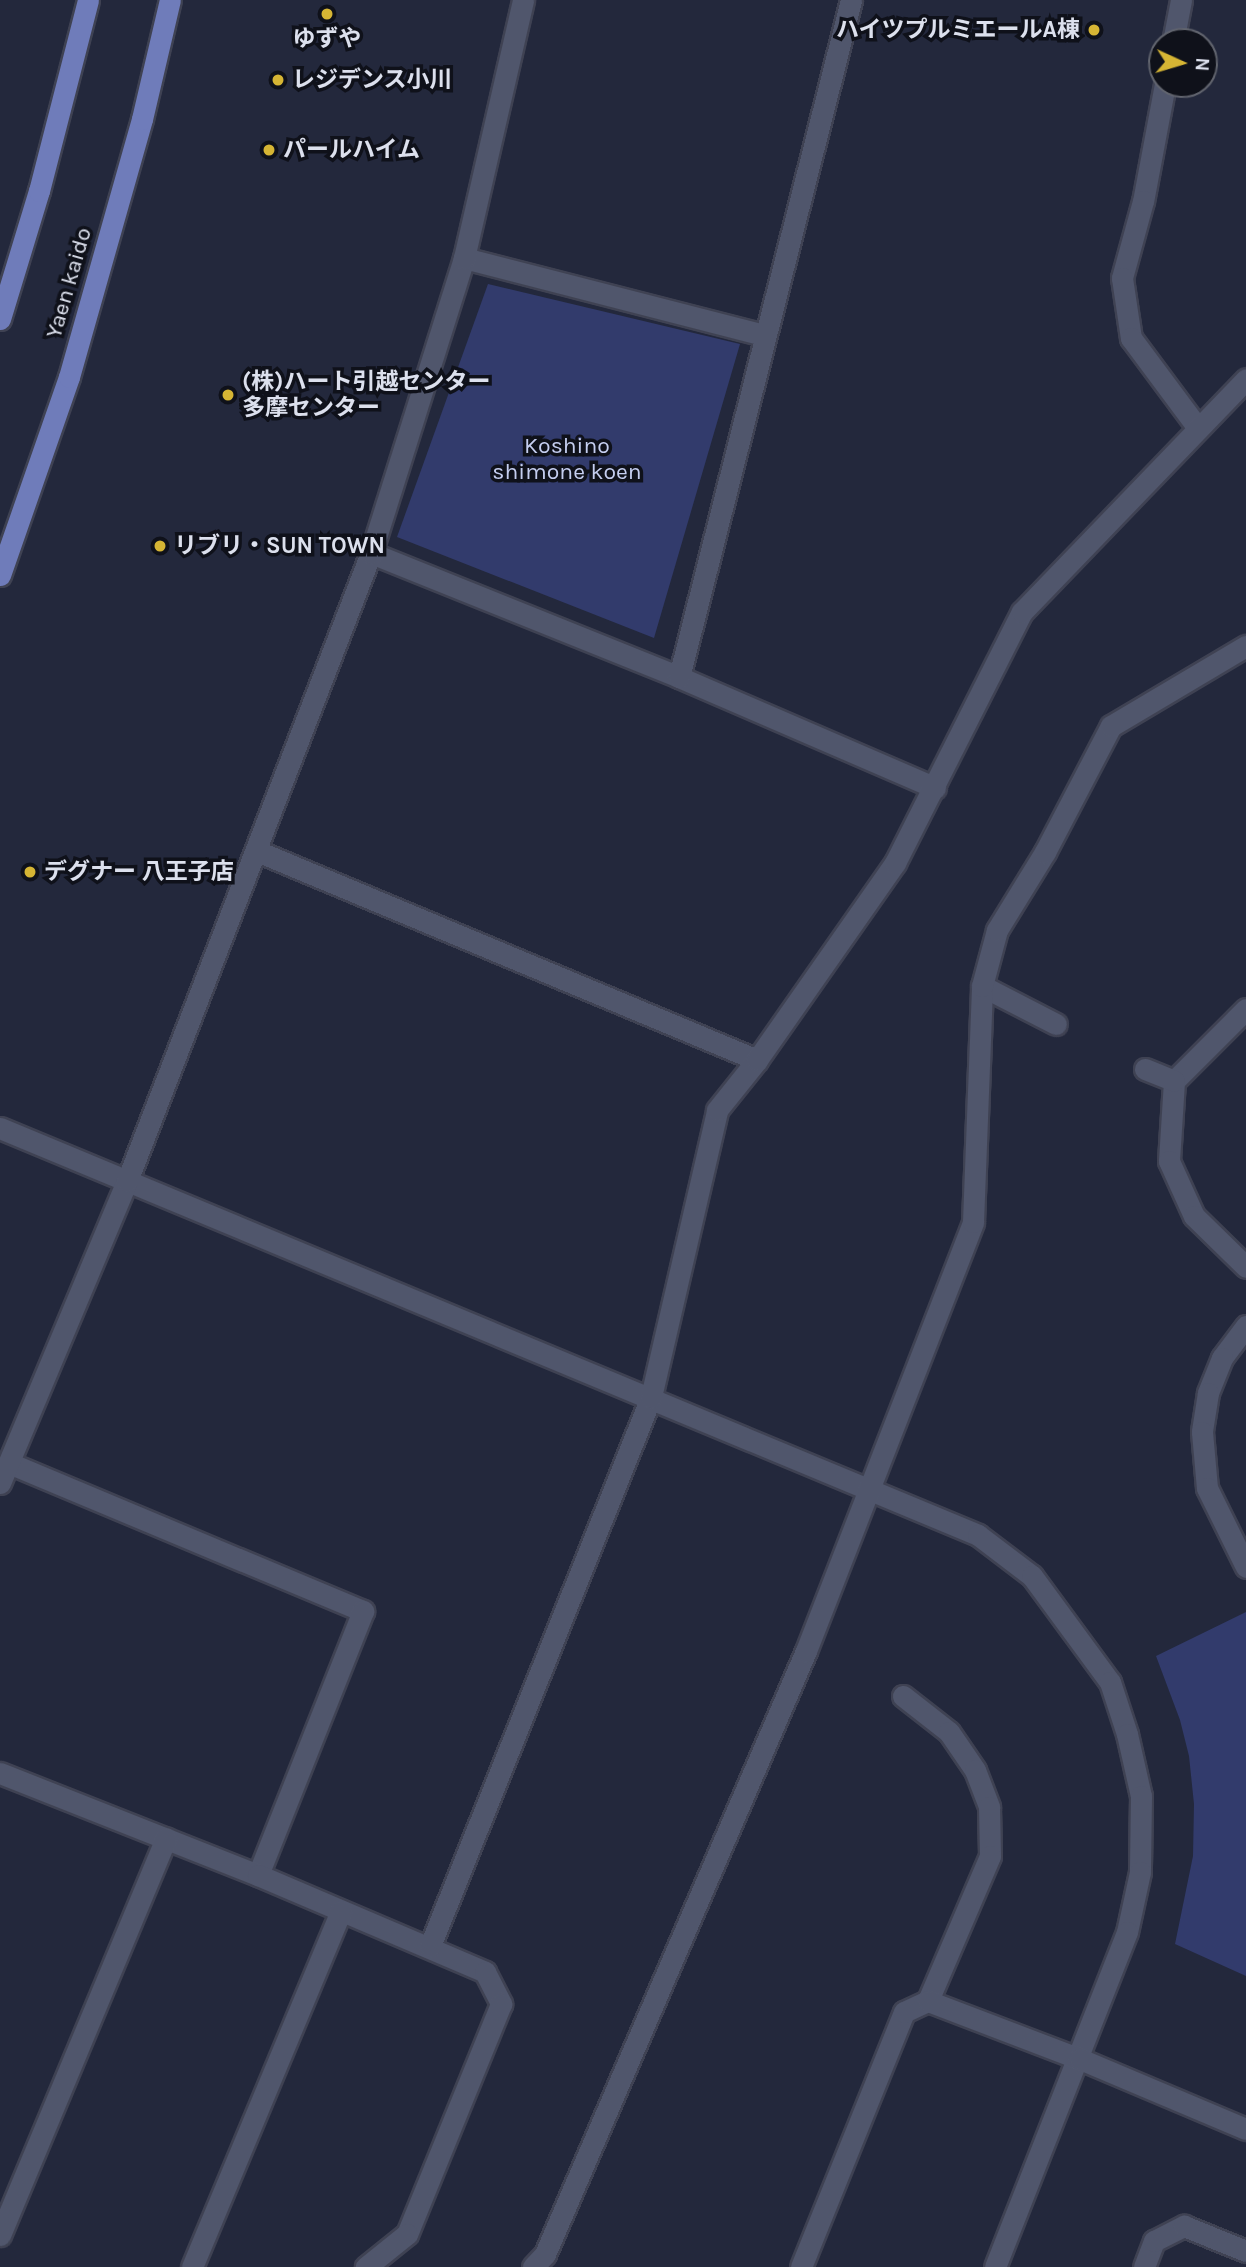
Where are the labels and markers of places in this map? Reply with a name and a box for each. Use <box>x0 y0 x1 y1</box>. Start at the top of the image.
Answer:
marker: ゆずや <box>319 6 335 22</box>
place label: ハイツプルミエールA棟 <box>836 16 1080 44</box>
marker: ハイツプルミエールA棟 <box>1086 22 1102 38</box>
place label: ゆずや <box>293 25 361 53</box>
place label: レジデンス小川 <box>292 66 453 94</box>
marker: レジデンス小川 <box>270 72 286 88</box>
place label: パールハイム <box>283 136 421 164</box>
marker: パールハイム <box>261 142 277 158</box>
place label: (株)ハート引越センター 多摩センター <box>242 368 490 422</box>
marker: (株)ハート引越センター 多摩センター <box>220 387 236 403</box>
place label: リブリ・SUN TOWN <box>174 532 385 560</box>
marker: リブリ・SUN TOWN <box>152 538 168 554</box>
place label: デグナー 八王子店 <box>44 858 234 886</box>
marker: デグナー 八王子店 <box>22 864 38 880</box>

